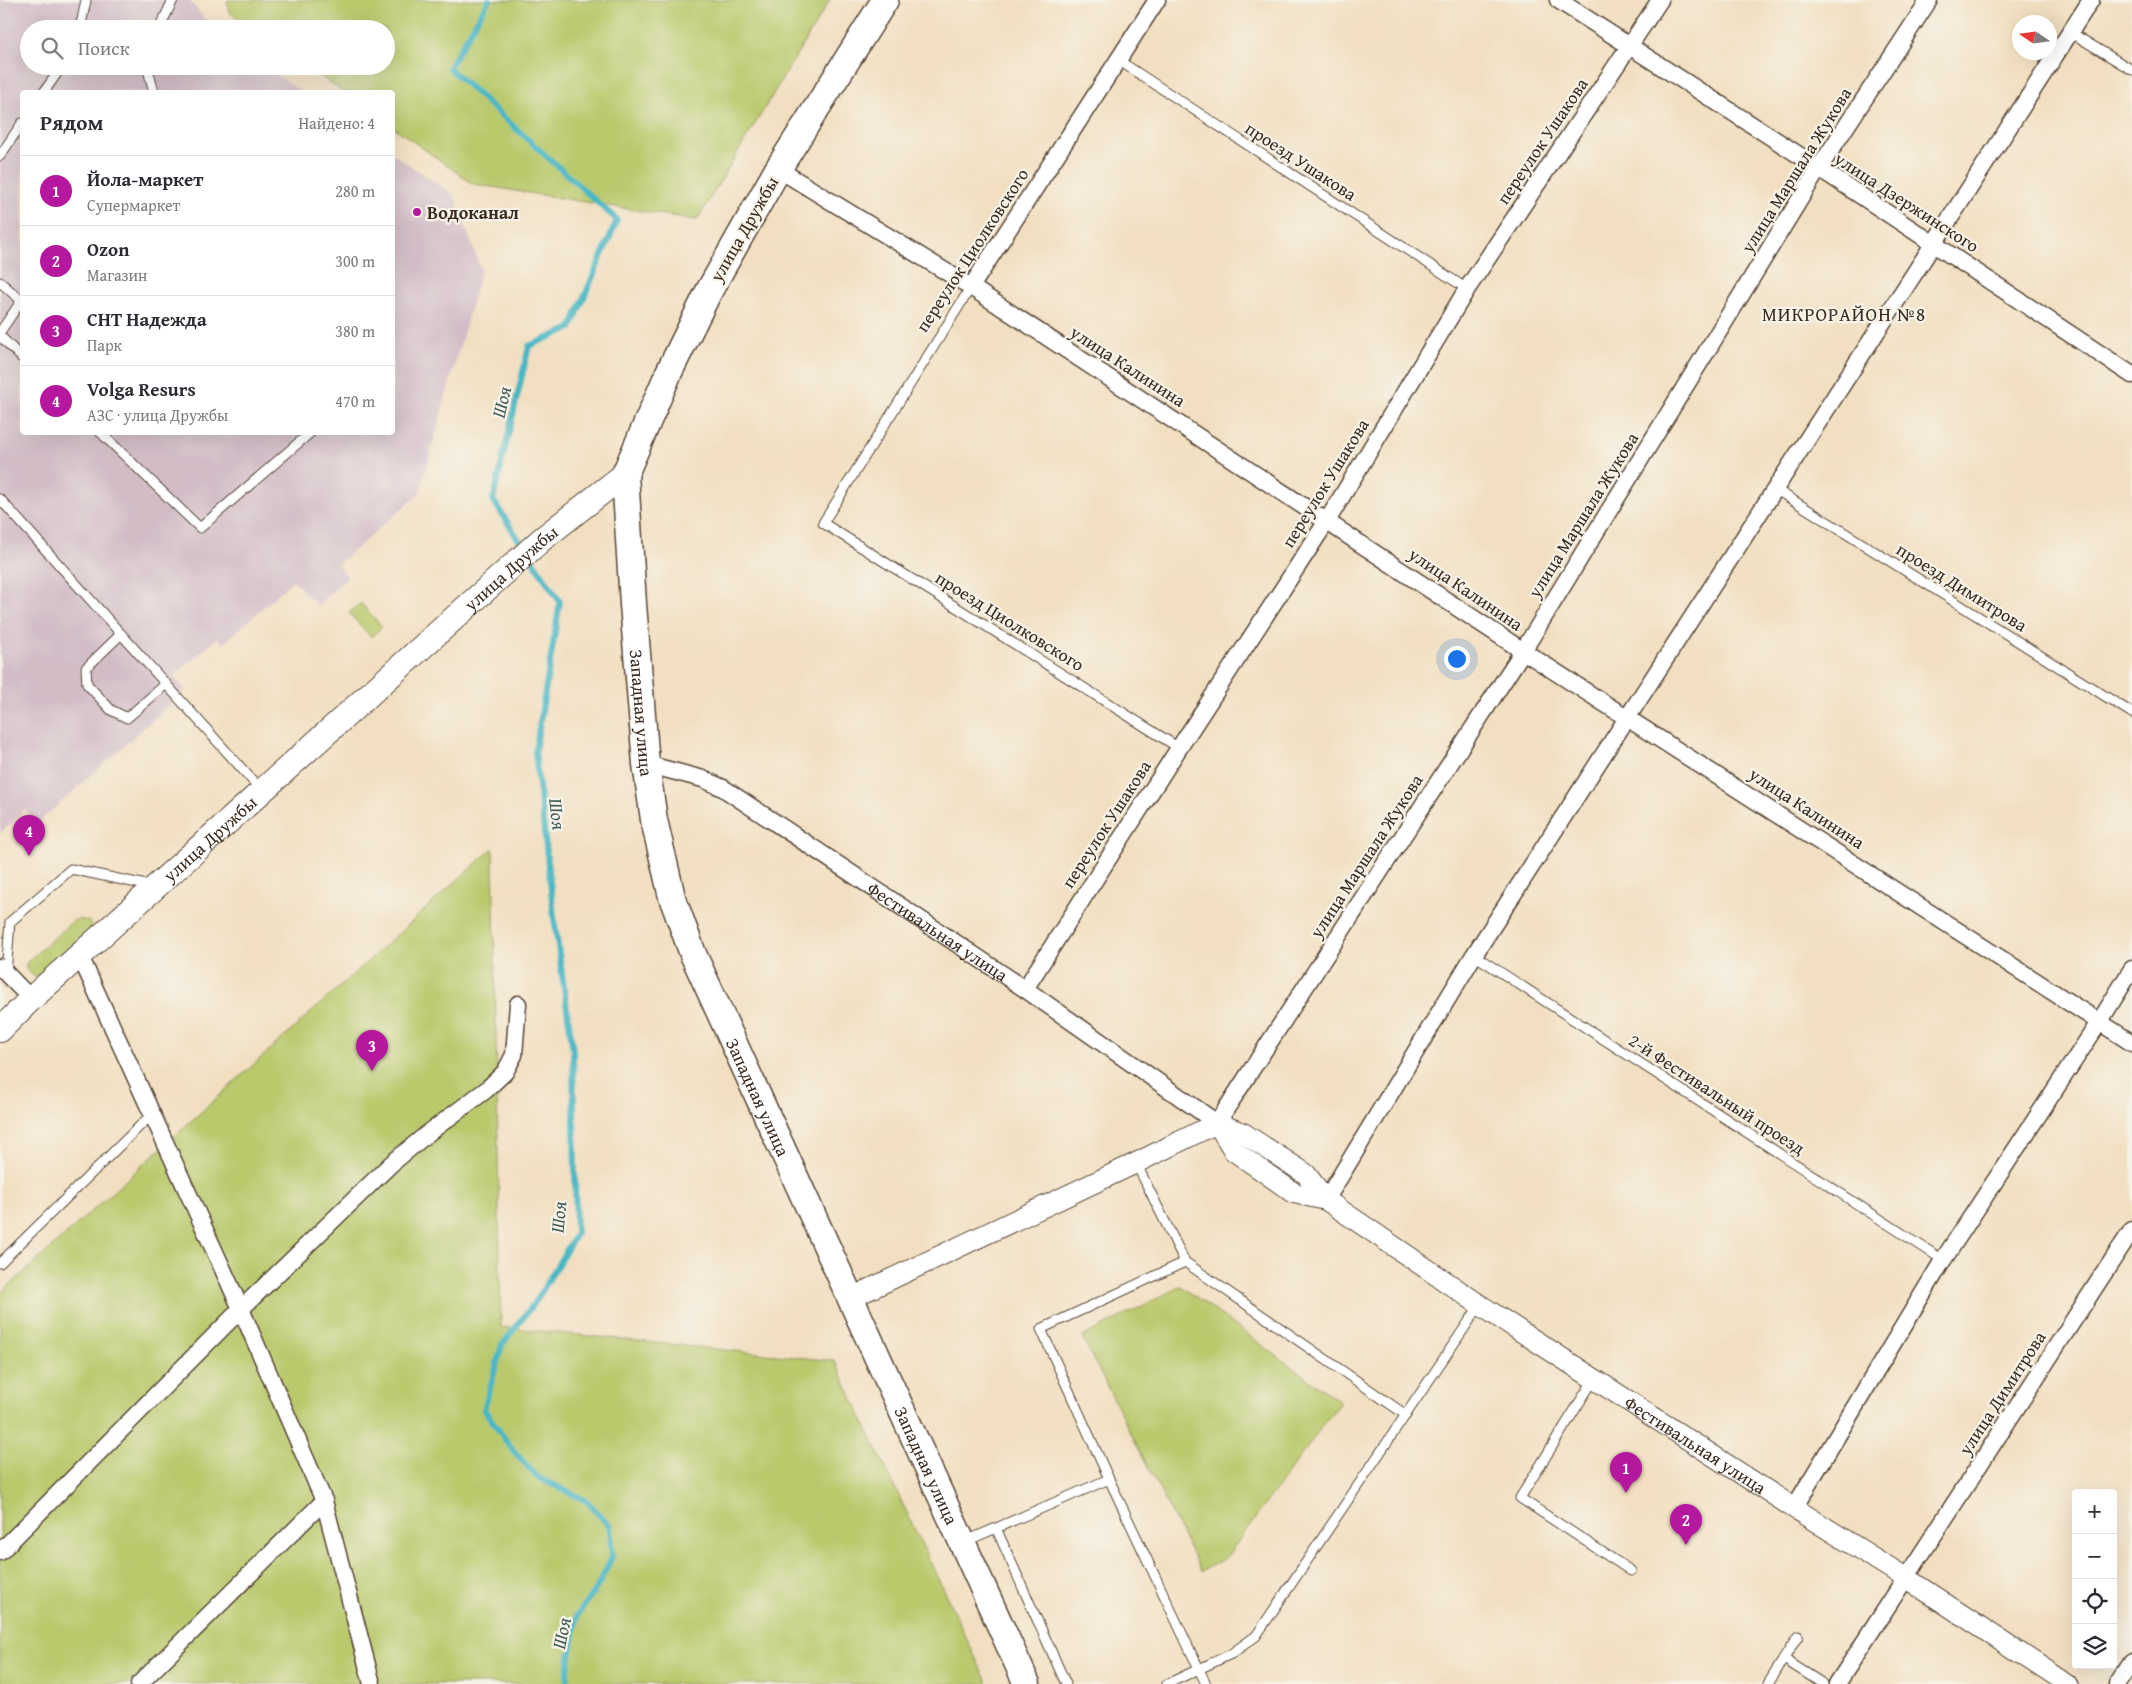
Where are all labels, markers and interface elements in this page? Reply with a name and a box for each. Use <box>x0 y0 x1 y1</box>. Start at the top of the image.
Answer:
north arrow <box>2012 15 2057 60</box>
search box <box>20 20 395 75</box>
icon: search <box>38 34 66 62</box>
text: Поиск <box>78 34 130 62</box>
street label: переулок Ушакова <box>1490 72 1595 210</box>
street label: улица Маршала Жукова <box>1733 82 1858 259</box>
text: Рядом <box>40 107 103 138</box>
text: Найдено: 4 <box>298 111 375 135</box>
street label: проезд Ушакова <box>1240 115 1362 207</box>
street label: улица Дзержинского <box>1828 144 1985 259</box>
street label: переулок Циолковского <box>909 163 1035 337</box>
text: Йола-маркет <box>87 165 204 193</box>
street label: улица Дружбы <box>702 171 785 288</box>
text: 1 <box>52 179 60 203</box>
text: 280 m <box>335 179 375 203</box>
text: Супермаркет <box>87 193 180 217</box>
place label: Водоканал <box>427 199 519 226</box>
marker: Водоканал <box>411 206 423 218</box>
text: Ozon <box>87 235 129 263</box>
text: 2 <box>52 249 60 273</box>
text: 300 m <box>335 249 375 273</box>
text: Магазин <box>87 263 147 287</box>
district label: МИКРОРАЙОН №8 <box>1762 300 1926 328</box>
text: СНТ Надежда <box>87 305 207 333</box>
street label: улица Калинина <box>1064 318 1191 414</box>
text: 3 <box>52 319 60 343</box>
text: 380 m <box>335 319 375 343</box>
text: Парк <box>87 333 122 357</box>
text: Volga Resurs <box>87 375 196 403</box>
water label: Шоя <box>484 383 518 421</box>
text: 4 <box>52 389 60 413</box>
text: 470 m <box>335 389 375 413</box>
text: АЗС · улица Дружбы <box>87 403 228 427</box>
street label: переулок Ушакова <box>1274 413 1376 553</box>
street label: улица Маршала Жукова <box>1520 427 1645 604</box>
street label: улица Дружбы <box>457 518 564 618</box>
street label: проезд Димитрова <box>1891 536 2033 638</box>
street label: улица Калинина <box>1403 540 1529 638</box>
street label: проезд Циолковского <box>930 564 1090 678</box>
your location <box>1444 646 1470 672</box>
street label: Западная улица <box>623 648 661 778</box>
street label: переулок Ушакова <box>1055 754 1158 893</box>
street label: улица Калинина <box>1743 760 1870 856</box>
street label: улица Маршала Жукова <box>1302 768 1429 944</box>
street label: улица Дружбы <box>156 789 263 889</box>
water label: Шоя <box>542 797 574 831</box>
pin: 4 <box>13 815 45 856</box>
street label: Фестивальная улица <box>862 874 1014 988</box>
street label: 2-й Фестивальный проезд <box>1623 1027 1811 1161</box>
pin: 3 <box>356 1030 388 1071</box>
street label: Западная улица <box>720 1034 797 1161</box>
water label: Шоя <box>543 1200 573 1234</box>
street label: улица Димитрова <box>1951 1325 2053 1461</box>
street label: Фестивальная улица <box>1619 1389 1772 1501</box>
street label: Западная улица <box>888 1402 966 1529</box>
pin: 1 <box>1610 1452 1642 1493</box>
map controls <box>2072 1489 2117 1669</box>
button: + <box>2072 1489 2117 1534</box>
pin: 2 <box>1670 1504 1702 1545</box>
button: − <box>2072 1534 2117 1579</box>
button: locate <box>2072 1579 2117 1624</box>
water label: Шоя <box>544 1615 578 1651</box>
button: layers <box>2072 1624 2117 1669</box>

